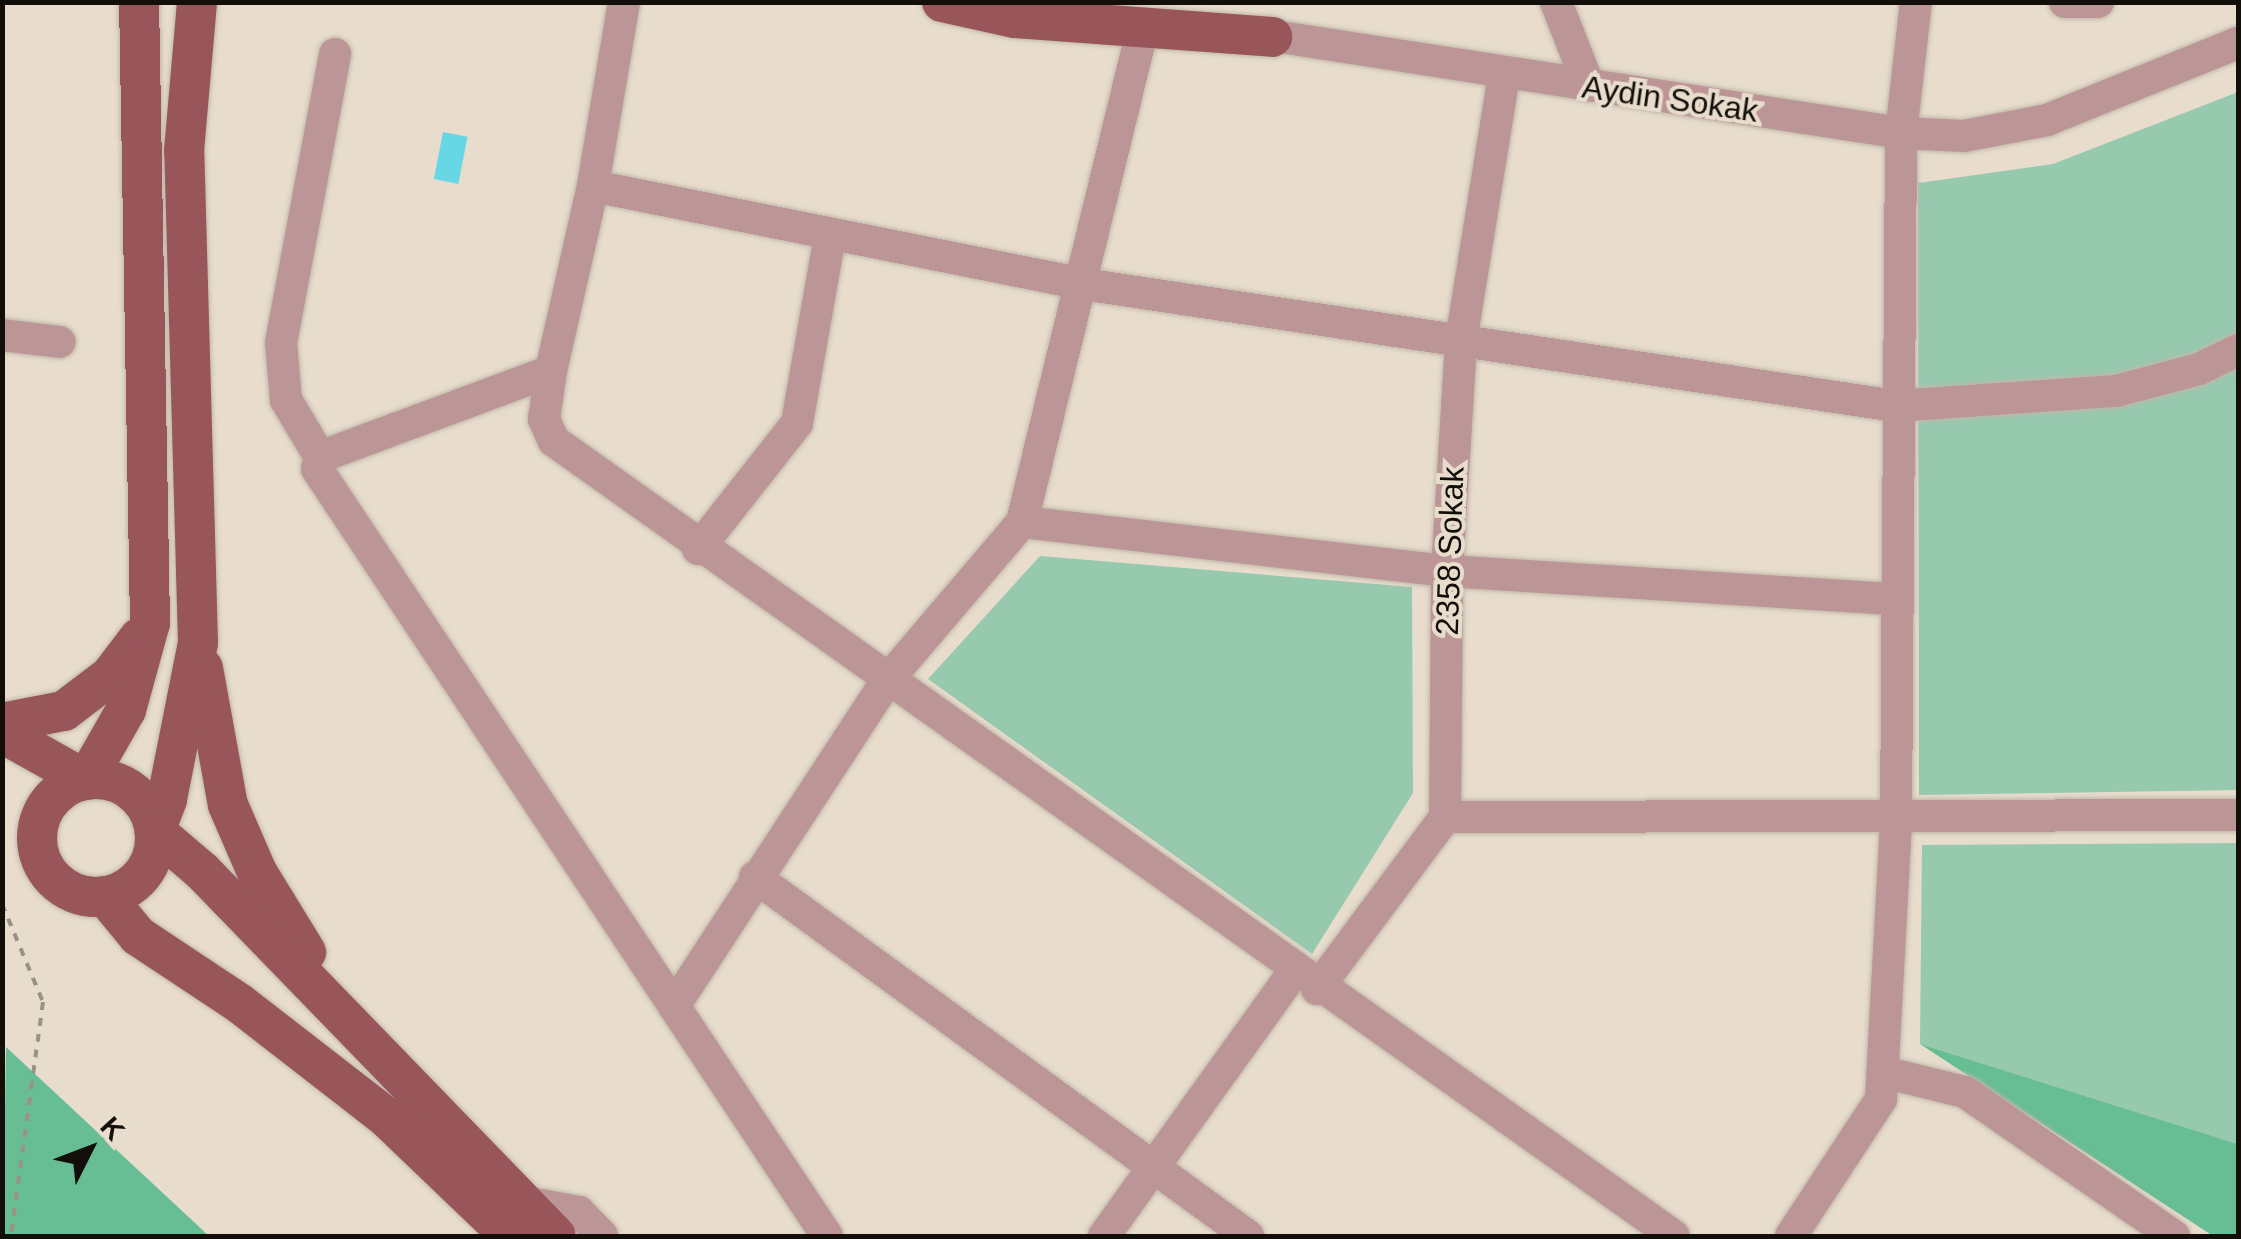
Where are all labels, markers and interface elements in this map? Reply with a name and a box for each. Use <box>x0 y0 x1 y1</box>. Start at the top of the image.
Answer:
street label: Aydin Sokak <box>1580 68 1760 130</box>
street label: 2358 Sokak <box>1428 466 1472 636</box>
north arrow <box>40 1099 140 1199</box>
text: K <box>94 1111 131 1146</box>

